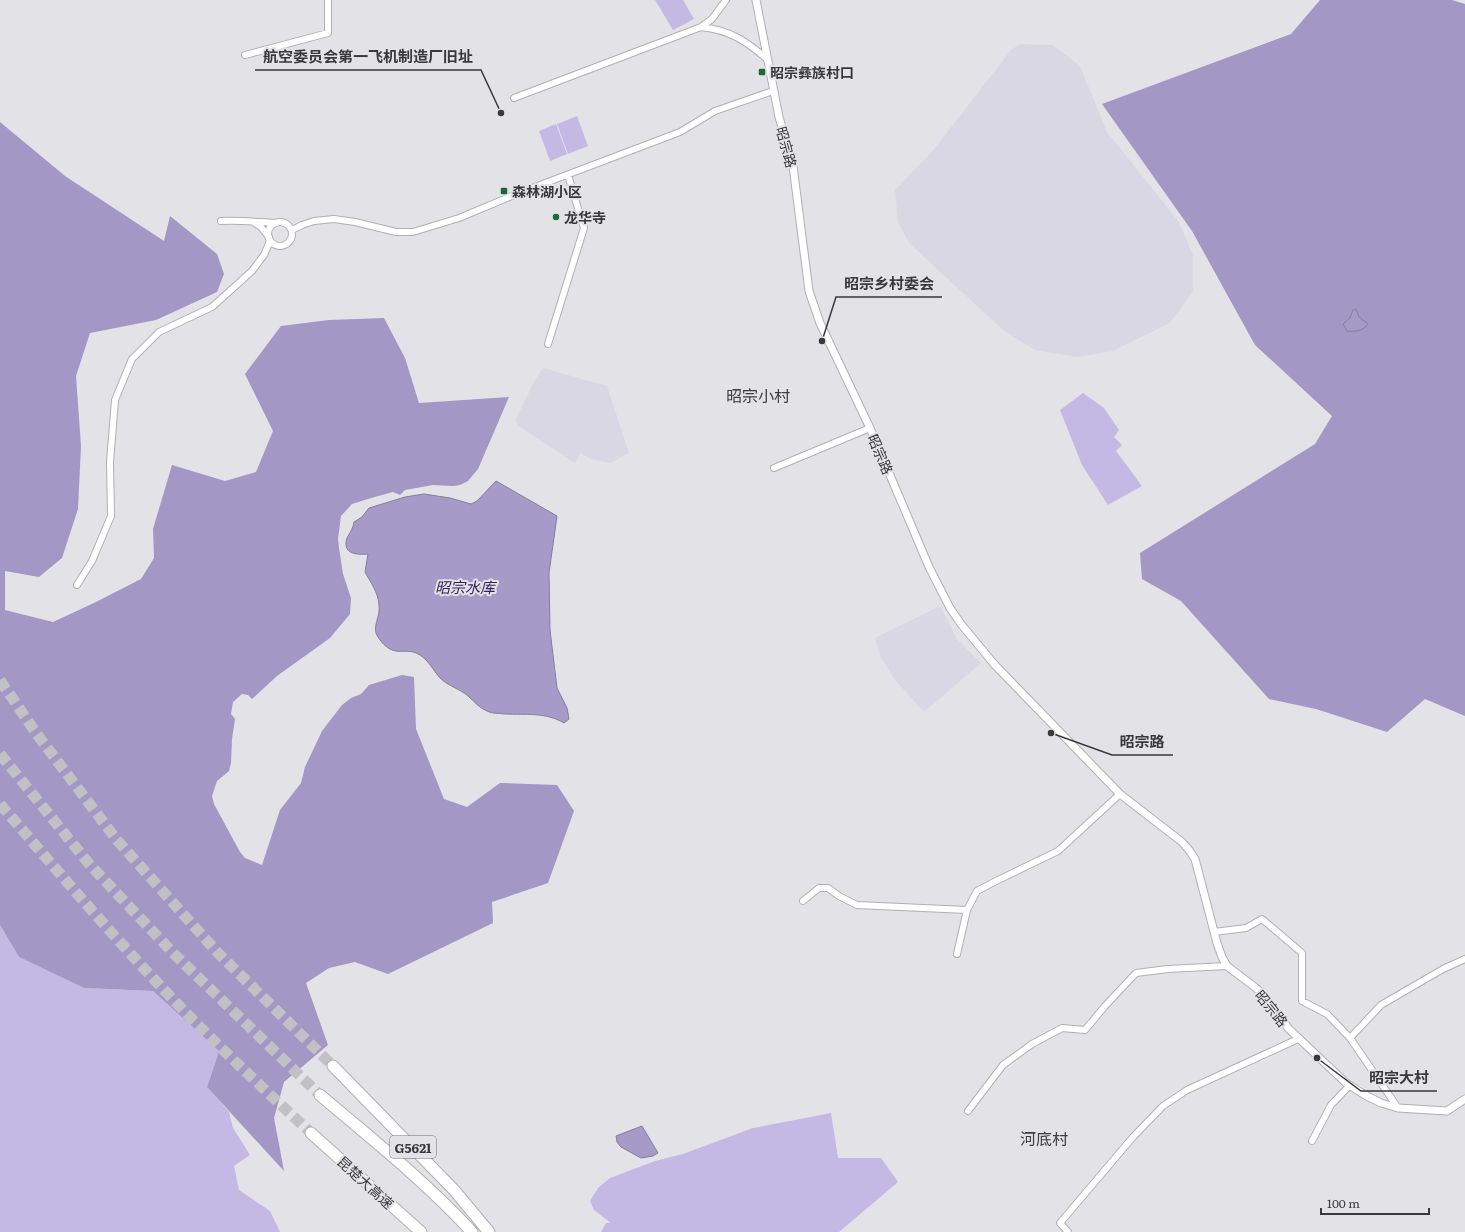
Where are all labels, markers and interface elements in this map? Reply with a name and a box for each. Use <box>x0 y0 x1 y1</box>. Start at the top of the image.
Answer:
callout: 航空委员会第一飞机制造厂旧址 <box>255 43 481 70</box>
text: 航空委员会第一飞机制造厂旧址 <box>263 44 473 67</box>
place label: 昭宗彝族村口 <box>770 62 854 82</box>
marker: 昭宗彝族村口 <box>757 67 767 77</box>
street label: 昭宗路 <box>772 124 802 170</box>
place label: 森林湖小区 <box>512 181 582 201</box>
marker: 森林湖小区 <box>499 186 509 196</box>
place label: 龙华寺 <box>564 207 606 227</box>
marker: 龙华寺 <box>551 212 561 222</box>
callout: 昭宗乡村委会 <box>836 270 942 297</box>
text: 昭宗乡村委会 <box>844 271 934 294</box>
district label: 昭宗小村 <box>726 383 790 407</box>
street label: 昭宗路 <box>864 431 898 477</box>
water label: 昭宗水库 <box>435 575 498 598</box>
callout: 昭宗路 <box>1112 728 1173 755</box>
text: 昭宗路 <box>1119 729 1165 752</box>
street label: 昭宗路 <box>1251 985 1293 1031</box>
callout: 昭宗大村 <box>1361 1064 1437 1091</box>
text: 昭宗大村 <box>1369 1065 1429 1088</box>
district label: 河底村 <box>1020 1126 1068 1150</box>
road number: G5621 <box>390 1136 436 1158</box>
street label: 昆楚大高速 <box>333 1151 399 1213</box>
scale bar <box>1321 1190 1429 1216</box>
text: 100 m <box>1327 1194 1360 1212</box>

